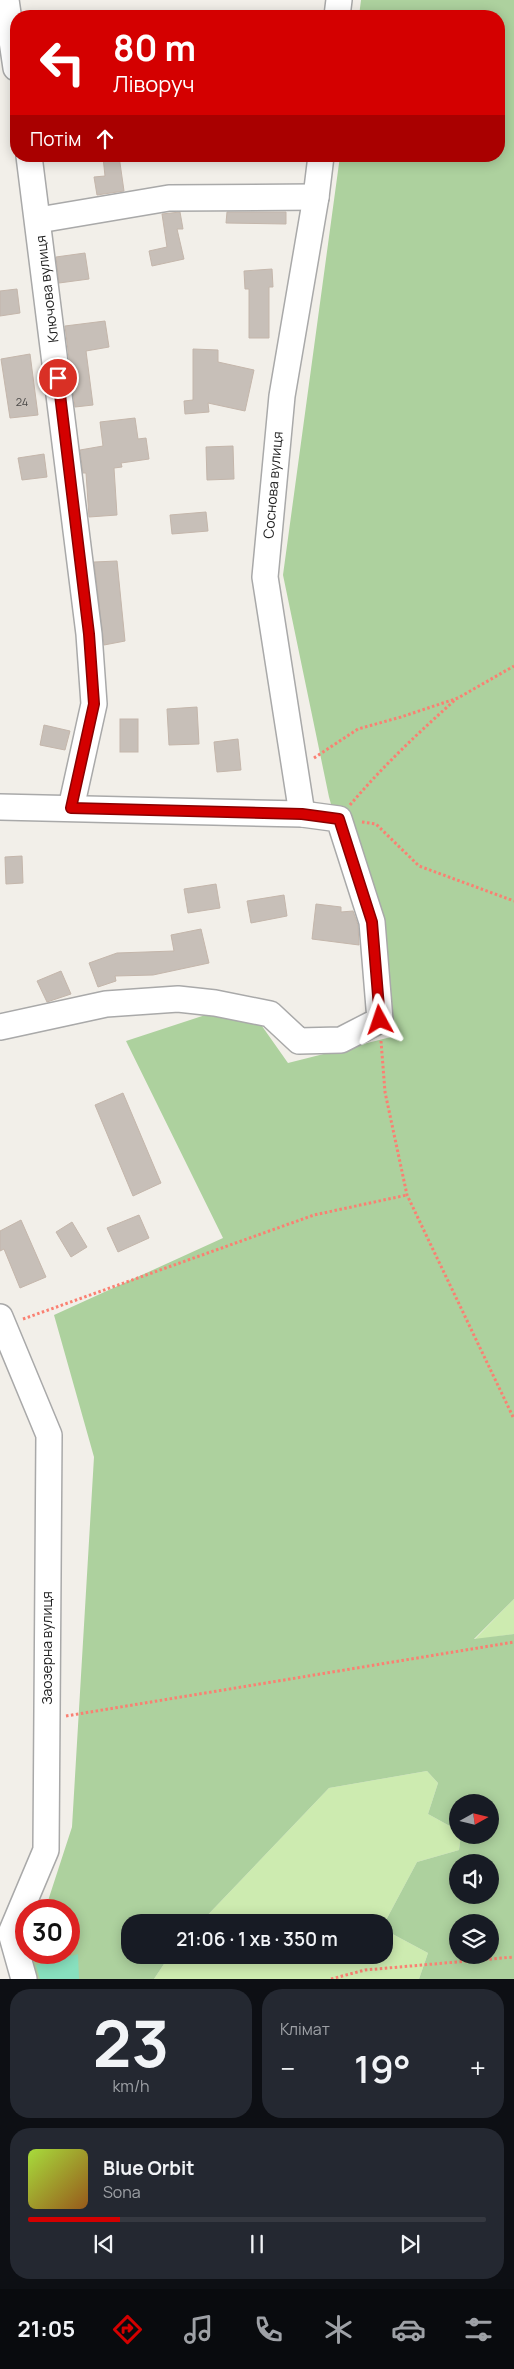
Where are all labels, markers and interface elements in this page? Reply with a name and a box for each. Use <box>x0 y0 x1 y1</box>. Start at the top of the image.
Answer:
text: 80 m <box>113 24 196 72</box>
icon: left <box>30 30 95 95</box>
text: Ліворуч <box>113 69 194 99</box>
icon: ahead <box>91 125 119 153</box>
text: Потім <box>30 126 81 152</box>
street label: Ключова вулиця <box>31 234 63 344</box>
pin <box>37 357 79 399</box>
icon: arrive <box>44 364 72 392</box>
house number: 24 <box>16 394 28 409</box>
street label: Соснова вулиця <box>258 430 287 539</box>
position arrow <box>353 993 405 1045</box>
street label: Заозерна вулиця <box>37 1591 56 1705</box>
north arrow <box>449 1794 499 1844</box>
map controls <box>449 1794 499 1964</box>
button: sound <box>449 1854 499 1904</box>
speed limit sign: 30 <box>15 1899 80 1964</box>
button: layers <box>449 1914 499 1964</box>
text: 21:06 · 1 хв · 350 m <box>176 1926 338 1952</box>
text: 23 <box>93 1998 169 2087</box>
text: Клімат <box>280 2018 330 2040</box>
text: 19° <box>354 2042 411 2094</box>
text: − <box>280 2049 295 2087</box>
text: + <box>470 2049 486 2087</box>
text: km/h <box>112 2075 150 2097</box>
text: Blue Orbit <box>103 2155 195 2181</box>
text: Sona <box>103 2181 141 2203</box>
icon: previous <box>90 2230 118 2258</box>
icon: pause <box>243 2230 271 2258</box>
icon: next <box>396 2230 424 2258</box>
icon: directions <box>110 2312 145 2347</box>
icon: music <box>181 2312 216 2347</box>
icon: phone <box>251 2312 286 2347</box>
icon: climate <box>321 2312 356 2347</box>
icon: car <box>391 2312 426 2347</box>
icon: filters <box>461 2312 496 2347</box>
text: 21:05 <box>18 2314 75 2344</box>

